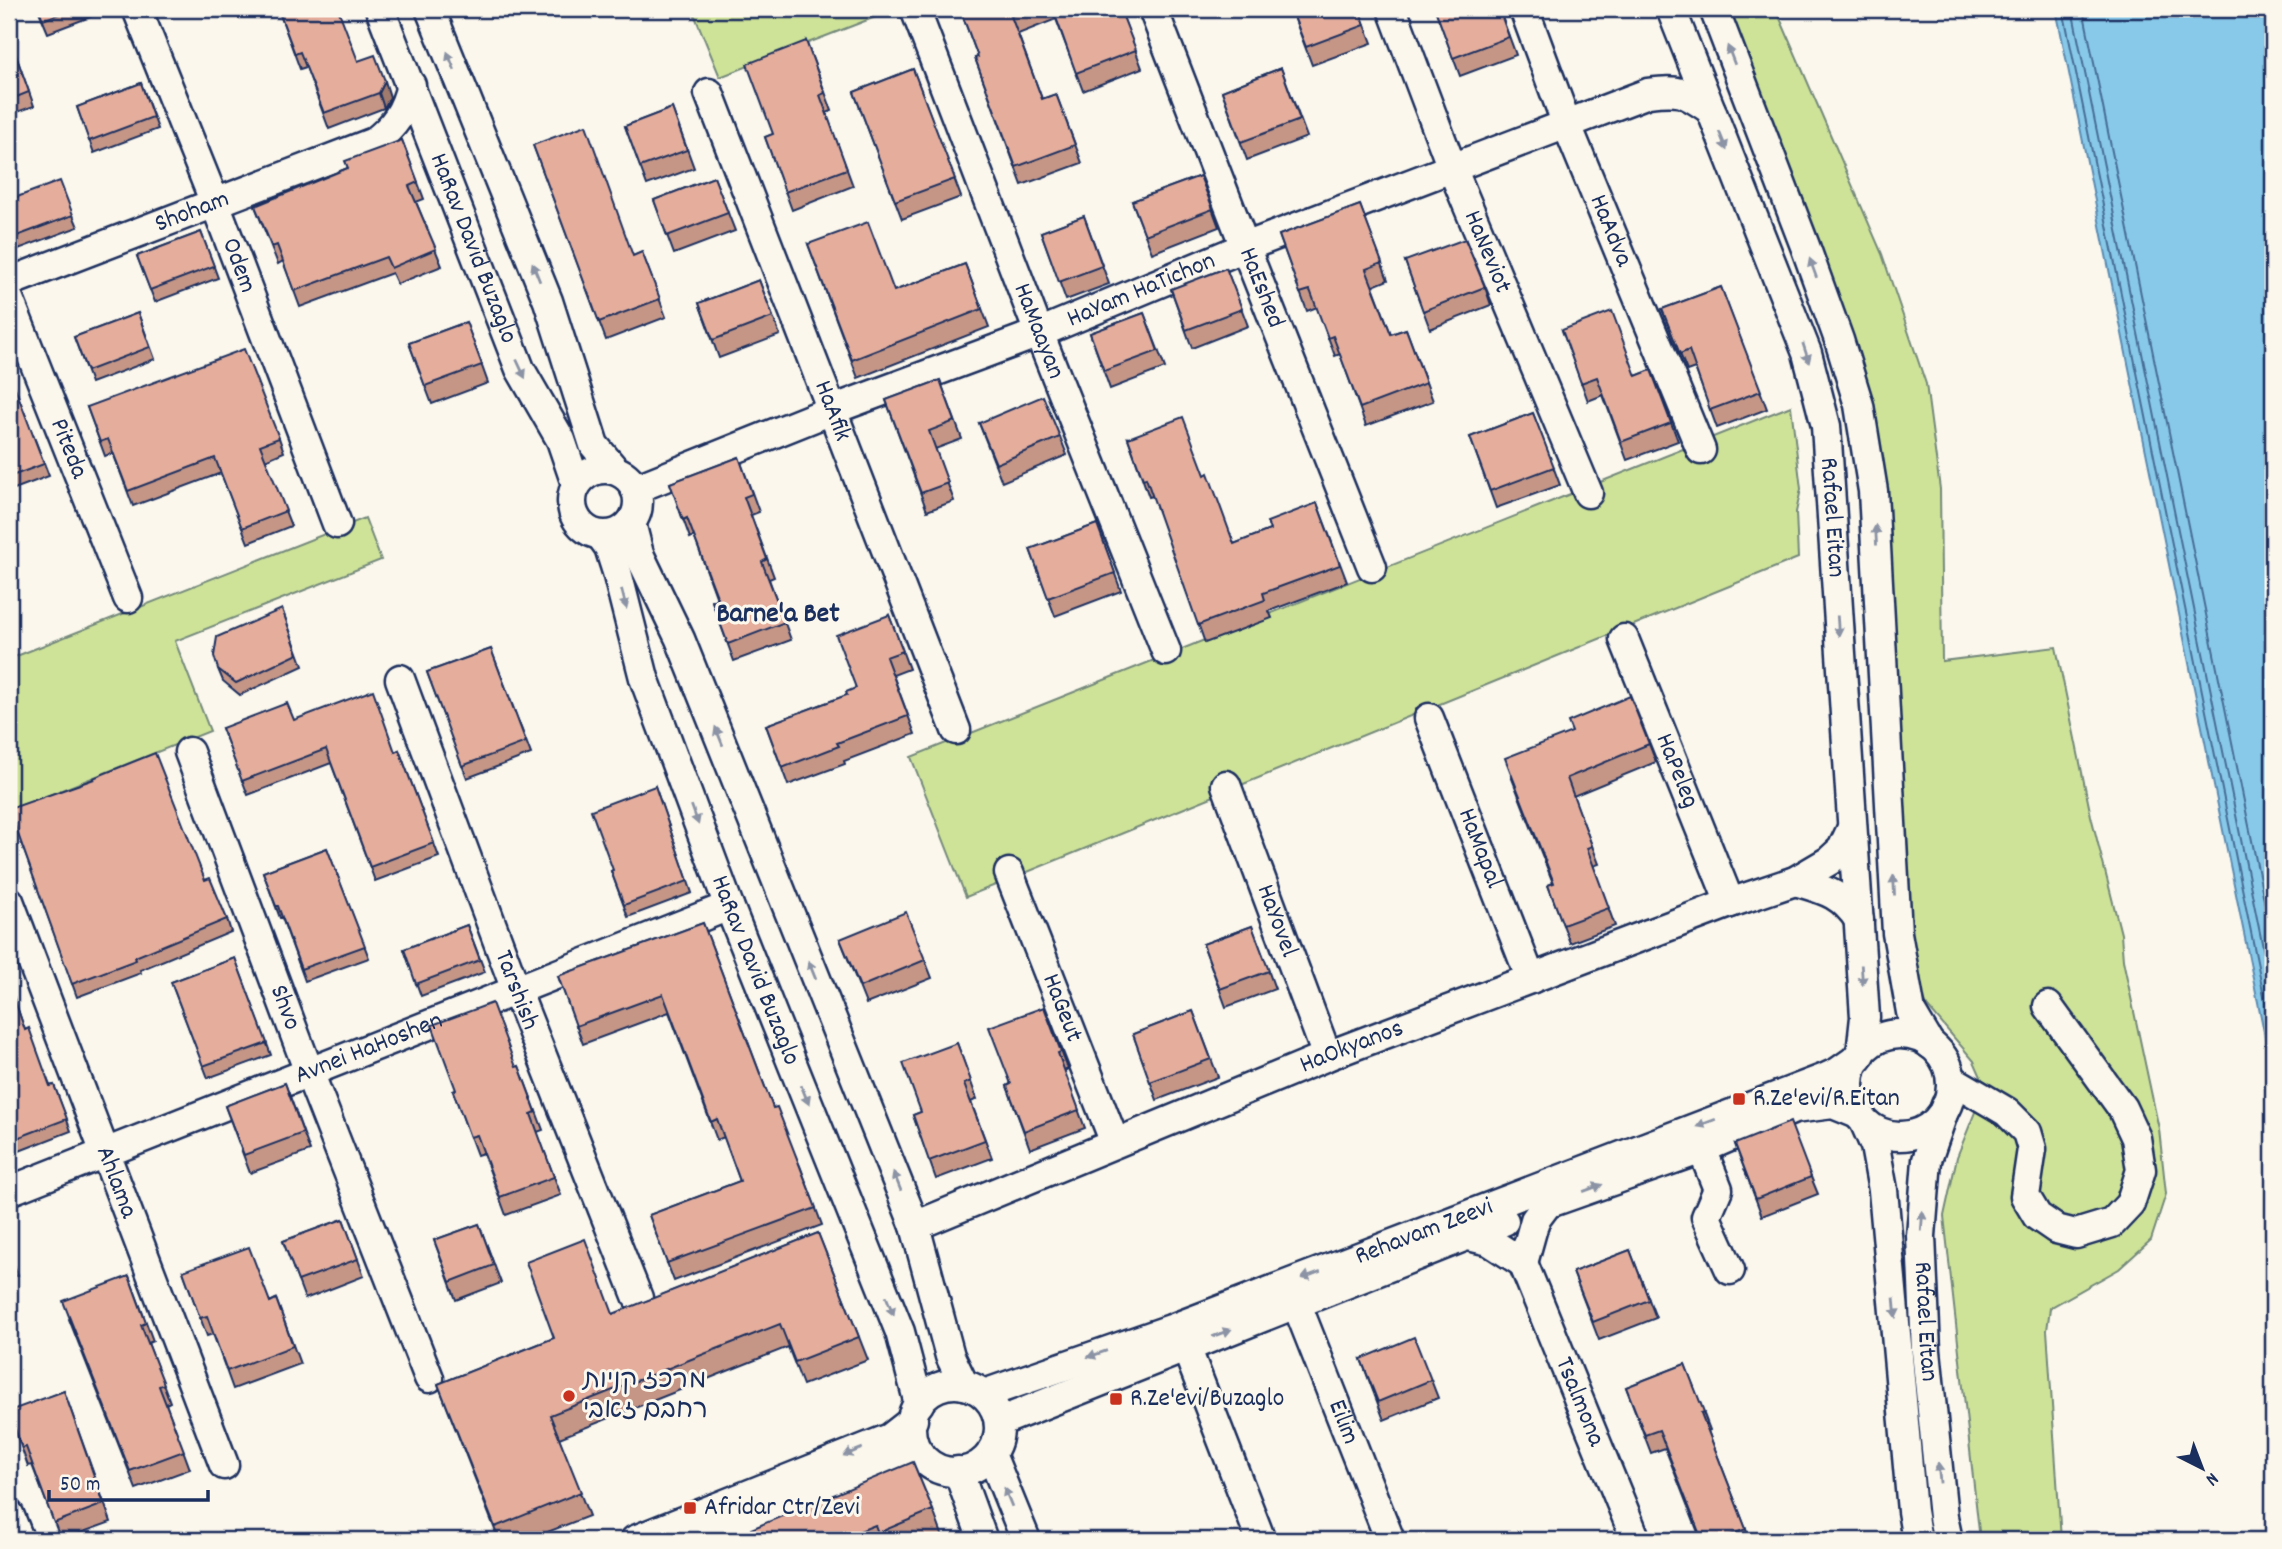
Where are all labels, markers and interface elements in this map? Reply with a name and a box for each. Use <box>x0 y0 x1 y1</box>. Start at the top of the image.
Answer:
one-way arrow <box>1726 45 1737 66</box>
one-way arrow <box>446 50 457 71</box>
one-way arrow <box>1718 130 1729 151</box>
street label: HaRav David Buzaglo <box>419 148 527 349</box>
street label: Shoham <box>149 181 235 243</box>
street label: HaAdva <box>1579 189 1642 273</box>
street label: HaNeviot <box>1453 205 1521 299</box>
street label: Odem <box>211 233 266 299</box>
street label: HaEshed <box>1229 242 1294 334</box>
street label: HaYam HaTichon <box>1061 243 1221 338</box>
one-way arrow <box>1807 257 1818 278</box>
one-way arrow <box>531 261 542 282</box>
street label: HaMaayan <box>1003 278 1074 384</box>
one-way arrow <box>1801 342 1812 363</box>
one-way arrow <box>515 359 527 379</box>
street label: HaAfik <box>804 375 861 447</box>
street label: Piteda <box>40 413 97 485</box>
street label: Rafael Eitan <box>1810 456 1854 579</box>
one-way arrow <box>1870 524 1881 546</box>
one-way arrow <box>619 589 630 611</box>
district label: Barne'a Bet <box>716 596 840 636</box>
one-way arrow <box>1833 615 1844 637</box>
one-way arrow <box>713 725 724 746</box>
street label: HaPeleg <box>1645 728 1709 814</box>
street label: HaMapal <box>1448 803 1512 894</box>
one-way arrow <box>690 805 701 826</box>
street label: HaRav David Buzaglo <box>701 870 810 1071</box>
one-way arrow <box>1888 874 1899 896</box>
street label: HaYovel <box>1246 879 1307 963</box>
street label: Tarshish <box>484 945 548 1035</box>
one-way arrow <box>807 959 818 980</box>
one-way arrow <box>1857 964 1868 986</box>
street label: HaGeut <box>1032 968 1092 1048</box>
street label: Shvo <box>259 980 310 1036</box>
street label: Avnei HaHoshen <box>290 1003 448 1094</box>
street label: HaOkyanos <box>1294 1010 1409 1084</box>
place label: R.Ze'evi/R.Eitan <box>1753 1081 1900 1118</box>
one-way arrow <box>799 1085 810 1106</box>
marker: R.Ze'evi/R.Eitan <box>1731 1091 1747 1107</box>
one-way arrow <box>1695 1118 1716 1129</box>
street label: Ahlama <box>86 1141 147 1224</box>
one-way arrow <box>891 1170 902 1191</box>
one-way arrow <box>1583 1182 1604 1193</box>
street label: Rehavam Zeevi <box>1350 1189 1499 1275</box>
one-way arrow <box>1917 1210 1928 1232</box>
street label: Rafael Eitan <box>1904 1261 1948 1383</box>
one-way arrow <box>1300 1270 1321 1281</box>
one-way arrow <box>884 1296 895 1317</box>
one-way arrow <box>1889 1298 1900 1320</box>
one-way arrow <box>1211 1327 1232 1338</box>
one-way arrow <box>1087 1349 1108 1360</box>
street label: Tsalmona <box>1545 1352 1615 1453</box>
place label: מרכז קניות רחבם זאבי <box>581 1363 708 1430</box>
place label: R.Ze'evi/Buzaglo <box>1130 1381 1284 1418</box>
marker: מרכז קניות רחבם זאבי <box>561 1388 577 1404</box>
marker: R.Ze'evi/Buzaglo <box>1108 1391 1124 1407</box>
street label: Eilim <box>1318 1394 1369 1450</box>
north arrow <box>2166 1434 2236 1504</box>
one-way arrow <box>843 1447 864 1458</box>
scale bar <box>49 1458 208 1502</box>
one-way arrow <box>1933 1461 1944 1483</box>
text: N <box>2199 1465 2224 1491</box>
text: 50 m <box>60 1471 100 1501</box>
one-way arrow <box>1003 1486 1014 1507</box>
place label: Afridar Ctr/Zevi <box>704 1490 860 1527</box>
marker: Afridar Ctr/Zevi <box>682 1500 698 1516</box>

